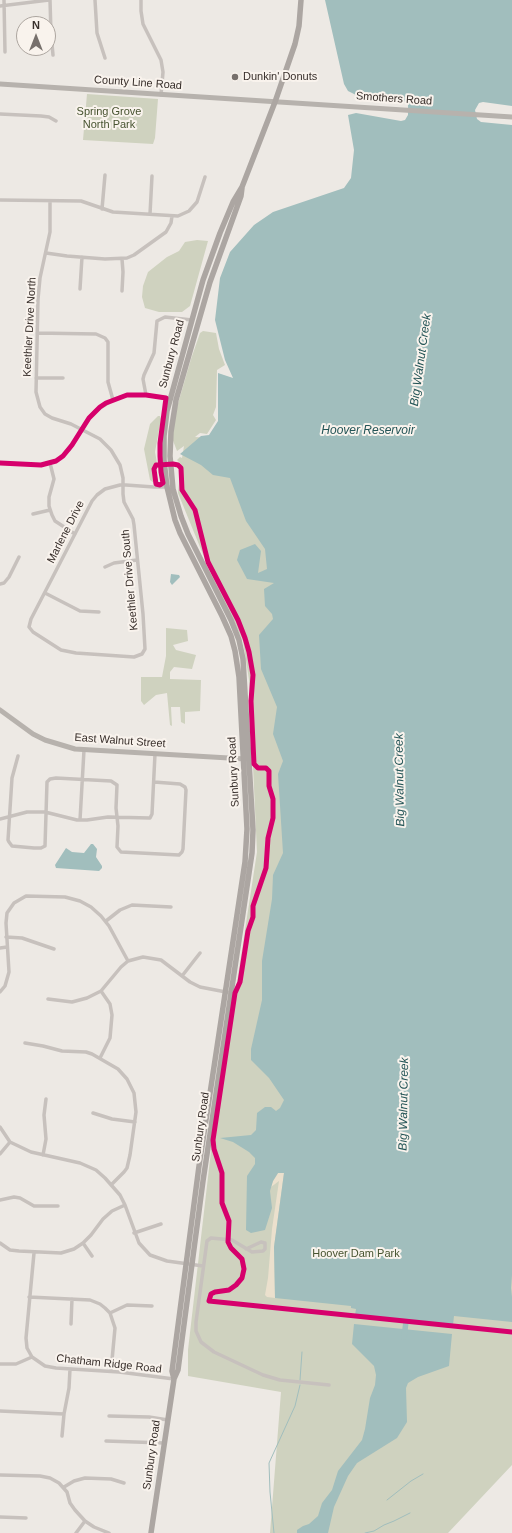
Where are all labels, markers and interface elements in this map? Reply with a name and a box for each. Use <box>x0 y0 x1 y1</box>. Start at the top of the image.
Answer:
north arrow <box>16 16 56 56</box>
text: N <box>32 19 40 31</box>
place label: Dunkin' Donuts <box>243 70 317 84</box>
marker: Dunkin' Donuts <box>230 72 240 82</box>
street label: County Line Road <box>94 73 182 93</box>
street label: Smothers Road <box>355 90 433 108</box>
park label: Spring Grove North Park <box>77 105 141 131</box>
street label: Keethler Drive North <box>21 277 39 377</box>
water label: Big Walnut Creek <box>407 313 435 407</box>
street label: Sunbury Road <box>157 318 187 390</box>
water label: Hoover Reservoir <box>321 424 415 438</box>
street label: Marlene Drive <box>45 499 87 565</box>
street label: Keethler Drive South <box>119 529 141 631</box>
street label: East Walnut Street <box>74 731 166 751</box>
water label: Big Walnut Creek <box>392 733 408 827</box>
street label: Sunbury Road <box>226 737 242 807</box>
water label: Big Walnut Creek <box>396 1057 412 1151</box>
street label: Sunbury Road <box>190 1091 212 1163</box>
park label: Hoover Dam Park <box>312 1247 400 1261</box>
street label: Chatham Ridge Road <box>56 1352 162 1376</box>
street label: Sunbury Road <box>141 1419 163 1491</box>

